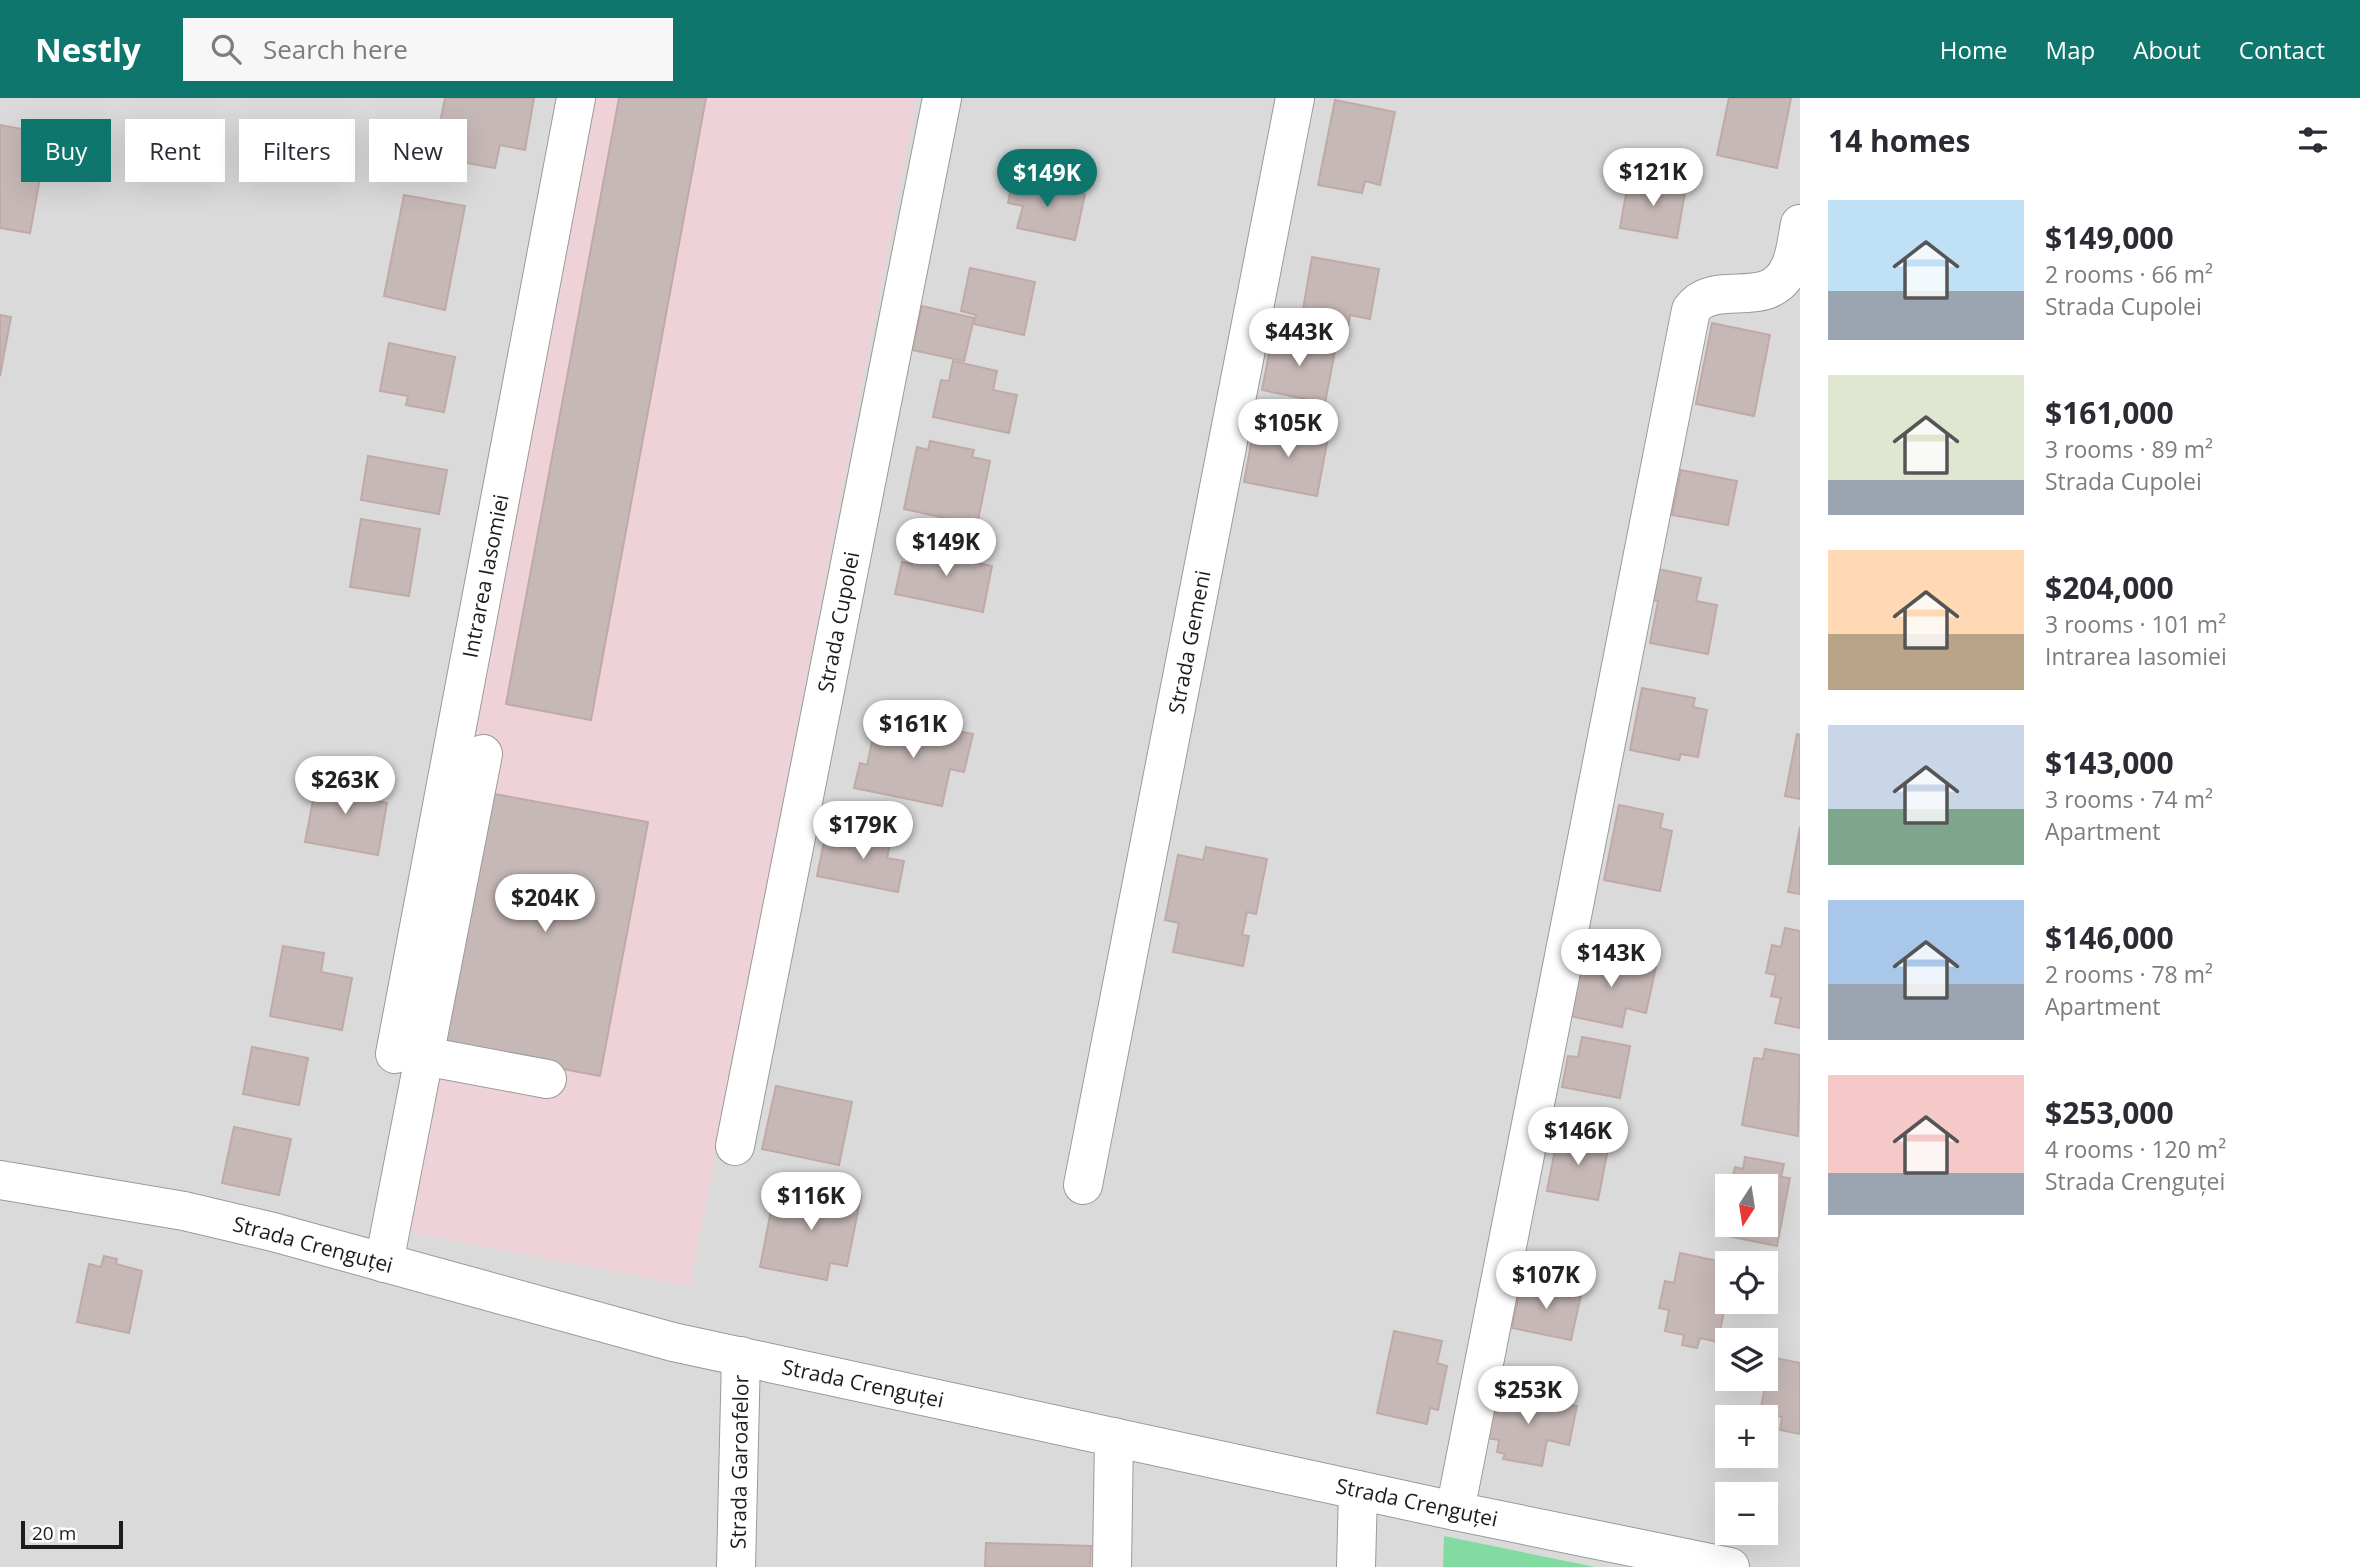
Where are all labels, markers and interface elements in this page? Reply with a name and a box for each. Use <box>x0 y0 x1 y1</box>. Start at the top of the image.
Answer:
search box <box>183 18 673 81</box>
text: Nestly <box>35 27 141 72</box>
icon: search <box>207 30 245 68</box>
text: Search here <box>263 31 408 67</box>
text: Home <box>1940 33 2008 66</box>
text: Map <box>2046 33 2095 66</box>
text: About <box>2133 33 2201 66</box>
text: Contact <box>2239 33 2325 66</box>
chip: Buy <box>21 119 111 182</box>
chip: Rent <box>125 119 225 182</box>
chip: Filters <box>239 119 355 182</box>
chip: New <box>369 119 467 182</box>
text: 14 homes <box>1828 120 1971 161</box>
icon: filters <box>2294 121 2332 159</box>
pin: $121K <box>1604 148 1702 208</box>
pin: $149K <box>998 150 1096 209</box>
text: $121K <box>1619 155 1687 187</box>
text: $149K <box>1013 156 1081 188</box>
text: $149,000 <box>2045 217 2174 258</box>
icon: home <box>1884 228 1968 312</box>
text: 2 rooms · 66 m² <box>2045 258 2213 290</box>
text: Strada Cupolei <box>2045 290 2202 322</box>
pin: $443K <box>1250 308 1348 368</box>
text: $443K <box>1265 315 1333 347</box>
text: $161,000 <box>2045 392 2174 433</box>
pin: $105K <box>1239 400 1337 459</box>
icon: home <box>1884 403 1968 487</box>
text: $105K <box>1254 406 1322 438</box>
text: 3 rooms · 89 m² <box>2045 433 2213 465</box>
text: Strada Cupolei <box>2045 465 2202 497</box>
street label: Intrarea Iasomiei <box>455 492 515 660</box>
pin: $149K <box>897 518 995 578</box>
text: $149K <box>912 525 980 557</box>
street label: Strada Cupolei <box>811 549 865 695</box>
text: $204,000 <box>2045 567 2174 608</box>
street label: Strada Gemeni <box>1161 568 1217 716</box>
icon: home <box>1884 578 1968 662</box>
text: 3 rooms · 101 m² <box>2045 608 2226 640</box>
text: Intrarea Iasomiei <box>2045 640 2227 672</box>
pin: $161K <box>864 700 962 760</box>
text: $161K <box>879 707 947 739</box>
text: $143,000 <box>2045 742 2174 783</box>
icon: home <box>1884 753 1968 837</box>
pin: $263K <box>296 756 394 816</box>
text: $263K <box>311 763 379 795</box>
text: 3 rooms · 74 m² <box>2045 783 2213 815</box>
pin: $179K <box>814 802 912 861</box>
text: $179K <box>829 808 897 840</box>
text: Apartment <box>2045 815 2161 847</box>
pin: $204K <box>496 874 594 934</box>
text: $204K <box>511 881 579 913</box>
text: $146,000 <box>2045 917 2174 958</box>
icon: home <box>1884 928 1968 1012</box>
pin: $143K <box>1562 930 1660 989</box>
text: $143K <box>1577 936 1645 968</box>
text: 2 rooms · 78 m² <box>2045 958 2213 990</box>
text: Apartment <box>2045 990 2161 1022</box>
text: $253,000 <box>2045 1092 2174 1133</box>
icon: home <box>1884 1103 1968 1187</box>
pin: $146K <box>1529 1108 1627 1167</box>
text: $146K <box>1544 1114 1612 1146</box>
text: 4 rooms · 120 m² <box>2045 1133 2226 1165</box>
text: Strada Crenguței <box>2045 1165 2225 1197</box>
pin: $116K <box>762 1172 860 1232</box>
north arrow <box>1715 1174 1778 1237</box>
map controls <box>1715 1174 1778 1545</box>
text: $116K <box>777 1179 845 1211</box>
street label: Strada Crenguței <box>230 1209 396 1279</box>
button: locate <box>1715 1251 1778 1314</box>
pin: $107K <box>1497 1252 1595 1311</box>
text: $107K <box>1512 1258 1580 1290</box>
button: layers <box>1715 1328 1778 1391</box>
street label: Strada Crenguței <box>780 1352 946 1414</box>
pin: $253K <box>1479 1366 1577 1426</box>
text: $253K <box>1494 1373 1562 1405</box>
street label: Strada Garoafelor <box>723 1374 755 1549</box>
button: + <box>1715 1405 1778 1468</box>
street label: Strada Crenguței <box>1334 1471 1500 1533</box>
button: − <box>1715 1482 1778 1545</box>
scale bar <box>21 1518 122 1550</box>
text: 20 m <box>32 1520 76 1546</box>

